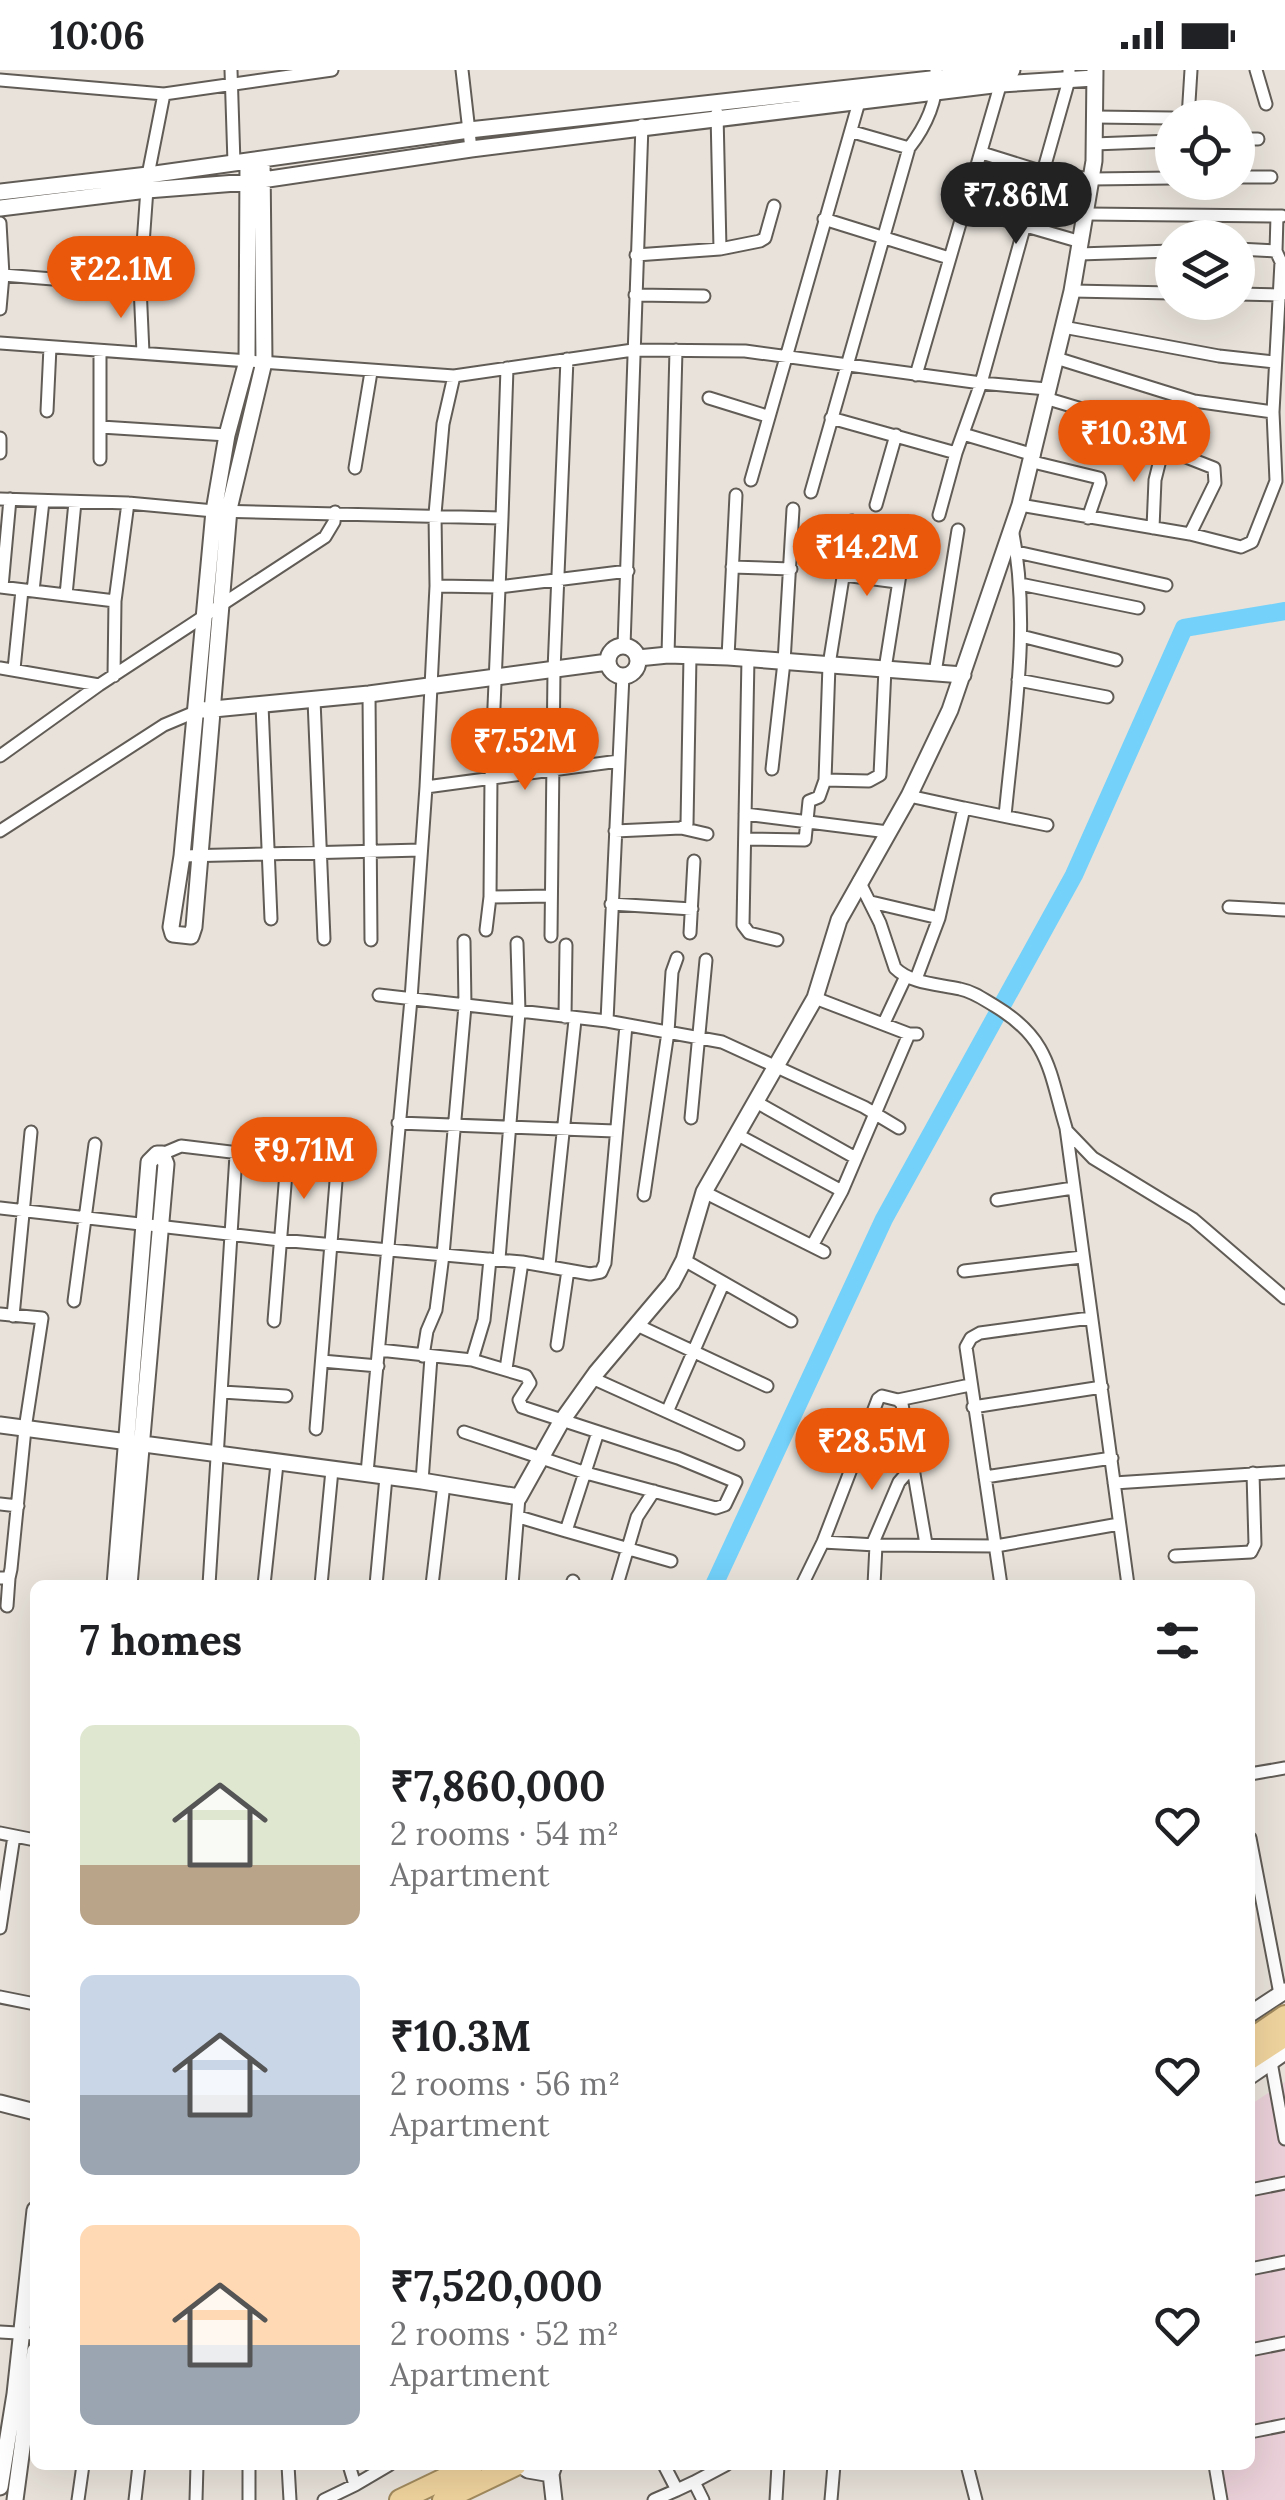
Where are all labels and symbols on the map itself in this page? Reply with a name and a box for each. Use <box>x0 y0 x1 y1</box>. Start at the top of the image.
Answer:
pin: ₹7.86M <box>935 162 1097 247</box>
pin: ₹22.1M <box>40 236 202 321</box>
pin: ₹10.3M <box>1053 400 1215 485</box>
pin: ₹14.2M <box>786 514 948 599</box>
pin: ₹7.52M <box>444 708 606 793</box>
pin: ₹9.71M <box>223 1117 385 1202</box>
pin: ₹28.5M <box>791 1408 953 1493</box>

